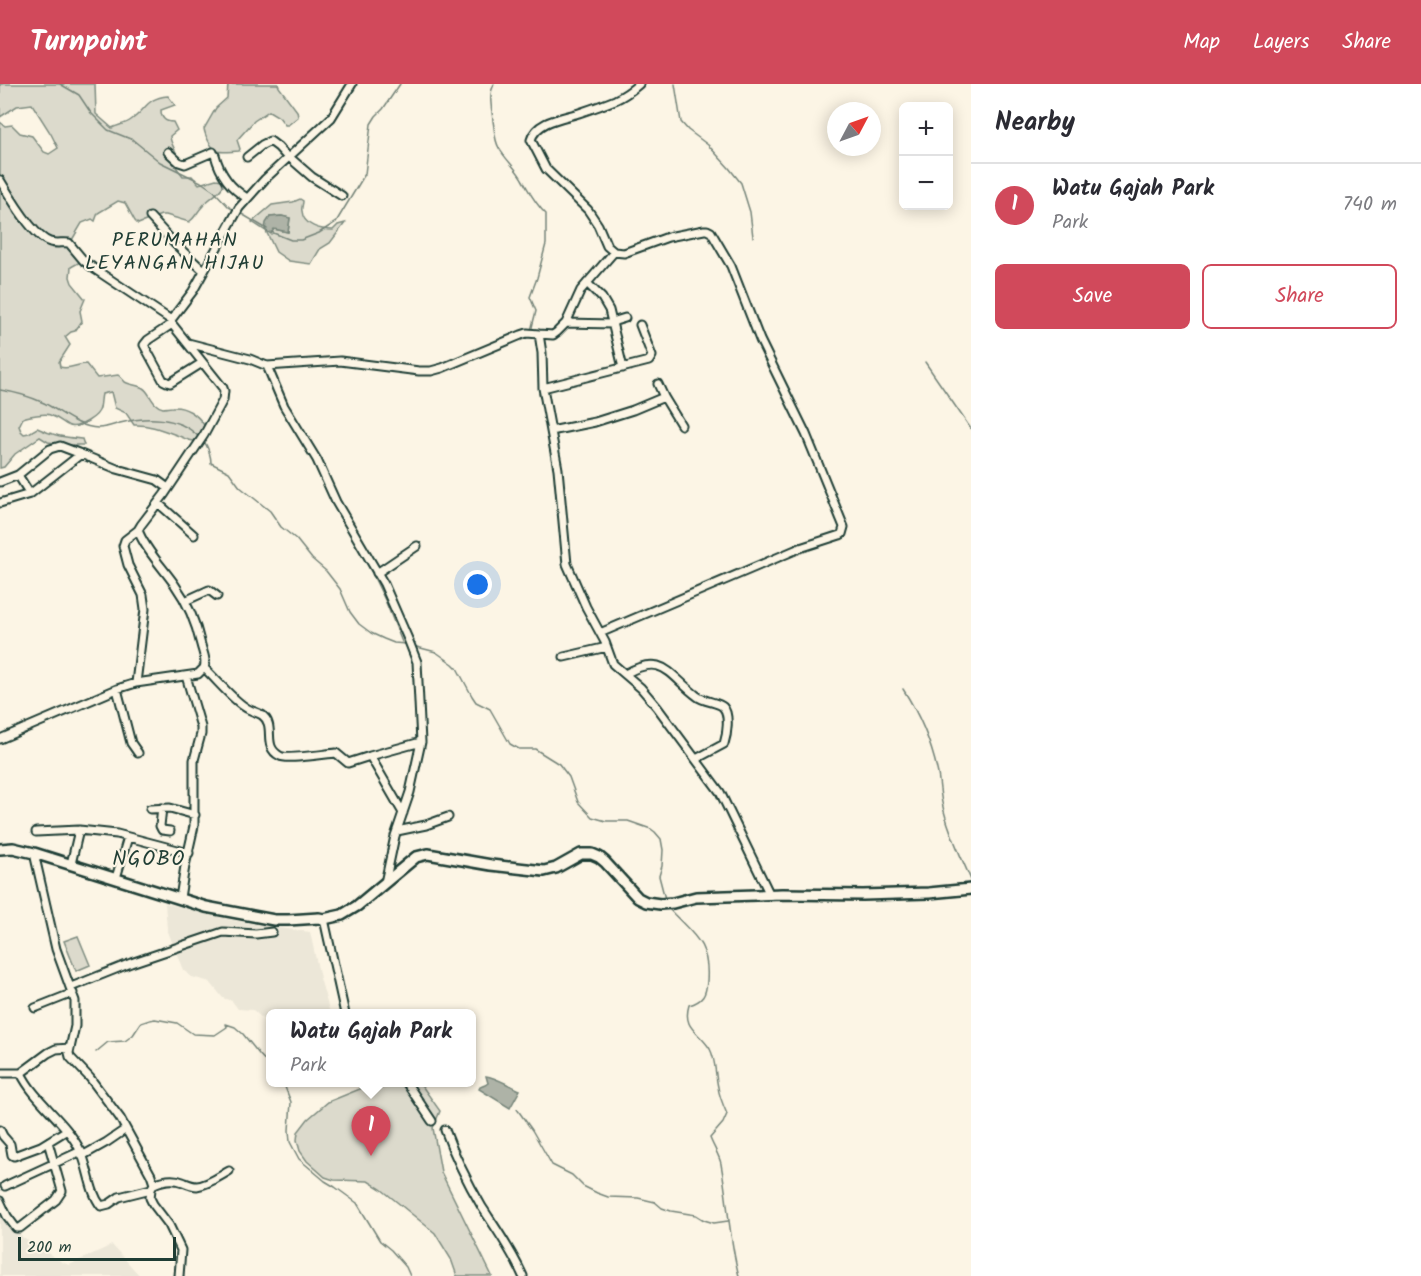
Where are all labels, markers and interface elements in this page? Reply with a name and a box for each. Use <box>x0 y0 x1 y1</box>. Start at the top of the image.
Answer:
text: Turnpoint <box>30 20 148 65</box>
text: Map <box>1183 26 1220 59</box>
text: Layers <box>1253 26 1309 59</box>
text: Share <box>1342 26 1391 59</box>
north arrow <box>827 102 881 156</box>
map controls <box>899 102 953 210</box>
button: + <box>899 102 953 156</box>
text: Nearby <box>995 102 1075 144</box>
button: − <box>899 156 953 210</box>
text: Watu Gajah Park <box>1052 172 1214 207</box>
text: 1 <box>1011 189 1018 221</box>
text: 740 m <box>1343 189 1397 221</box>
text: Park <box>1052 207 1088 239</box>
district label: PERUMAHAN LEYANGAN HIJAU <box>85 225 265 280</box>
button: Save <box>995 264 1190 329</box>
button: Share <box>1202 264 1397 329</box>
your location <box>463 570 492 599</box>
district label: NGOBO <box>112 843 186 876</box>
popup <box>266 1009 476 1087</box>
text: Watu Gajah Park <box>290 1015 452 1050</box>
text: Park <box>290 1050 326 1082</box>
pin: 1 <box>352 1106 391 1156</box>
scale bar <box>18 1234 176 1262</box>
text: 200 m <box>27 1235 71 1260</box>

